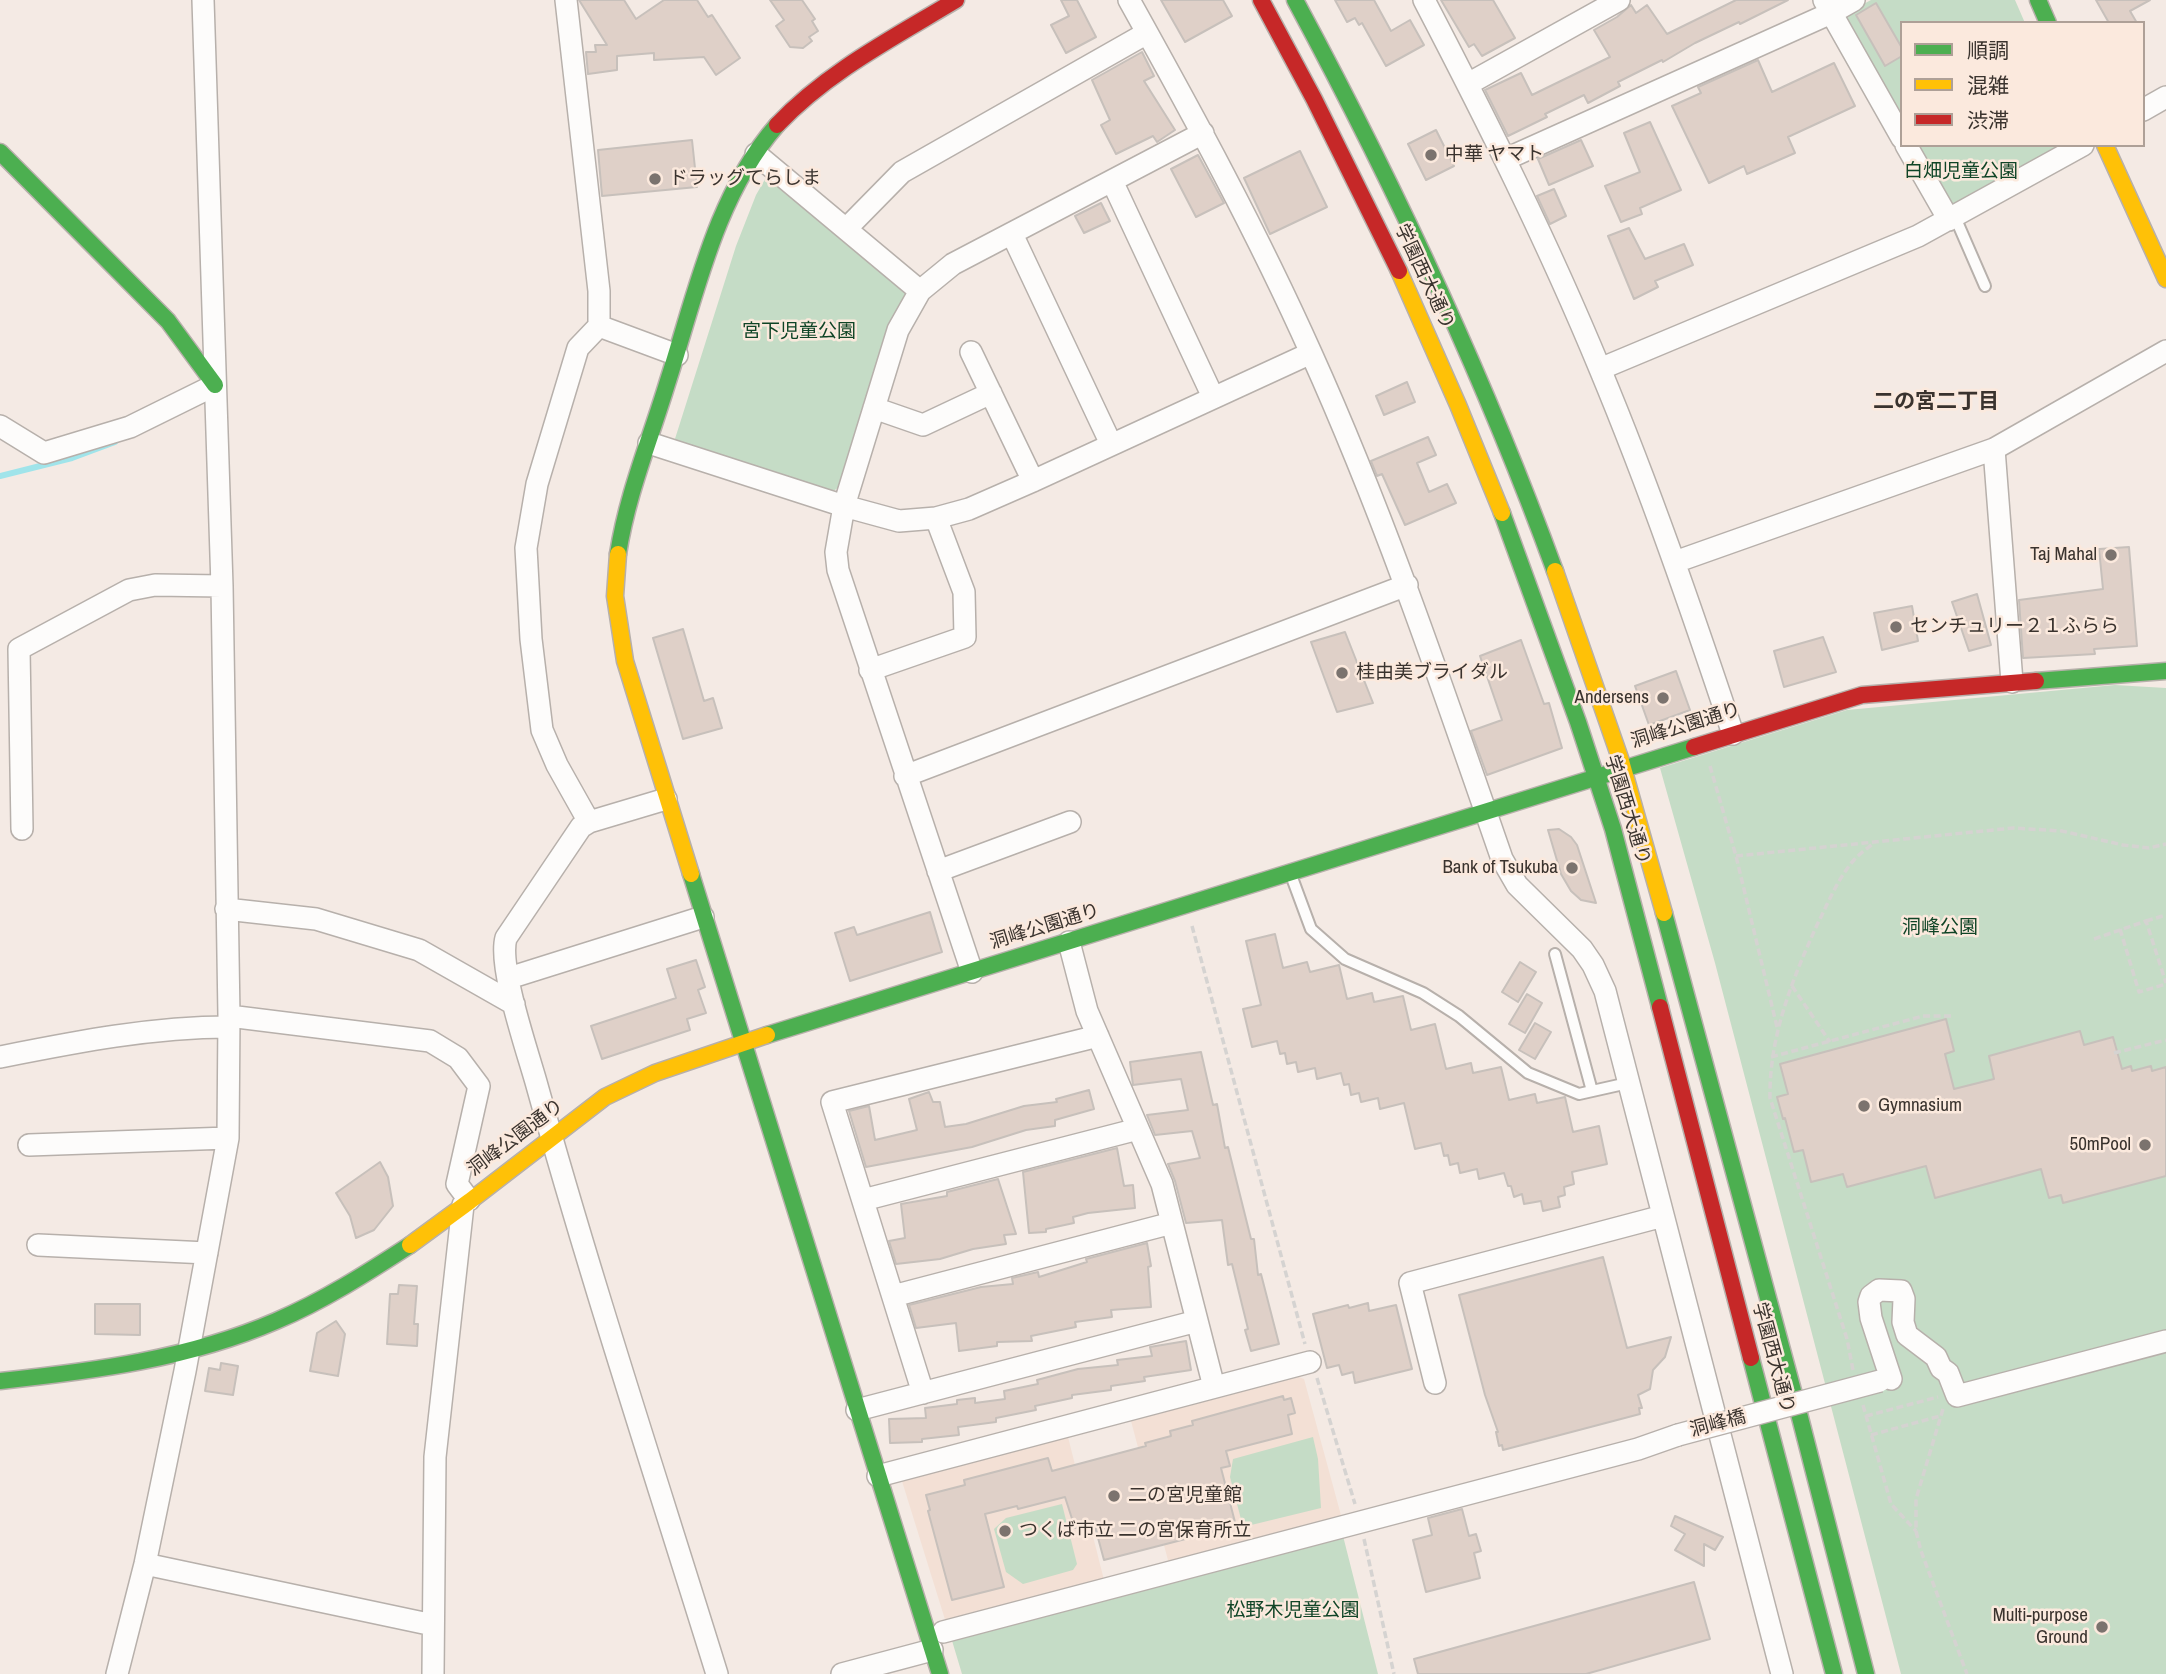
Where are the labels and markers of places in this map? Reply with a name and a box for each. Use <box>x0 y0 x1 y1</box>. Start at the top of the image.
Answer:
place label: 中華 ヤマト <box>1445 144 1544 166</box>
marker: 中華 ヤマト <box>1423 147 1439 163</box>
place label: ドラッグてらしま <box>669 168 821 190</box>
marker: ドラッグてらしま <box>647 171 663 187</box>
place label: Taj Mahal <box>2030 544 2097 566</box>
marker: Taj Mahal <box>2103 547 2119 563</box>
place label: センチュリー２１ふらら <box>1910 616 2119 638</box>
marker: センチュリー２１ふらら <box>1888 619 1904 635</box>
place label: 桂由美ブライダル <box>1356 662 1508 684</box>
marker: 桂由美ブライダル <box>1334 665 1350 681</box>
place label: Andersens <box>1575 687 1649 709</box>
marker: Andersens <box>1655 690 1671 706</box>
place label: Bank of Tsukuba <box>1442 857 1558 879</box>
marker: Bank of Tsukuba <box>1564 860 1580 876</box>
place label: Gymnasium <box>1878 1095 1962 1117</box>
marker: Gymnasium <box>1856 1098 1872 1114</box>
place label: 50mPool <box>2070 1134 2131 1156</box>
marker: 50mPool <box>2137 1137 2153 1153</box>
place label: 二の宮児童館 <box>1128 1485 1242 1507</box>
marker: 二の宮児童館 <box>1106 1488 1122 1504</box>
place label: つくば市立 二の宮保育所立 <box>1019 1520 1251 1542</box>
marker: つくば市立 二の宮保育所立 <box>997 1523 1013 1539</box>
place label: Multi-purpose Ground <box>1993 1605 2088 1649</box>
marker: Multi-purpose Ground <box>2094 1619 2110 1635</box>

